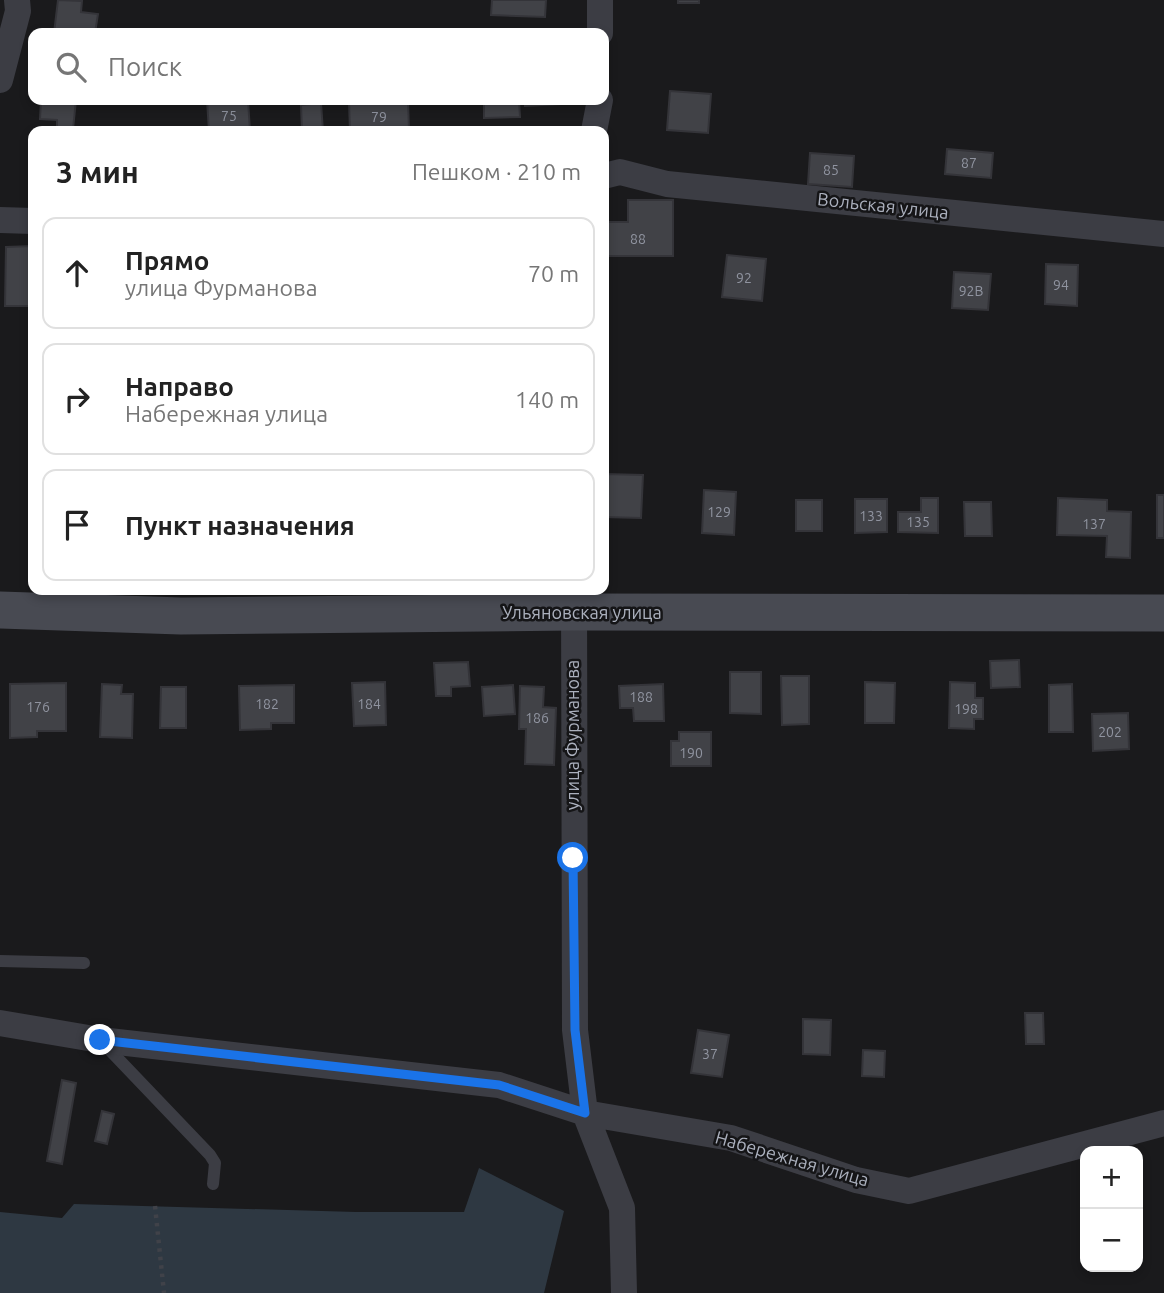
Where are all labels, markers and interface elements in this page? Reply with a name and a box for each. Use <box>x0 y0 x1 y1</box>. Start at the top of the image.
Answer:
search box <box>28 28 609 105</box>
icon: search <box>52 48 90 86</box>
text: Поиск <box>108 52 182 81</box>
house number: 75 <box>221 108 237 124</box>
house number: 79 <box>371 109 387 125</box>
text: 3 мин <box>56 155 139 189</box>
house number: 87 <box>961 155 977 171</box>
text: Пешком · 210 m <box>412 159 581 184</box>
house number: 85 <box>823 162 839 178</box>
street label: Вольская улица <box>817 188 950 222</box>
house number: 88 <box>630 231 646 247</box>
text: Прямо <box>125 246 209 275</box>
icon: ahead <box>58 254 96 292</box>
text: 70 m <box>528 261 579 286</box>
house number: 92 <box>736 270 752 286</box>
text: улица Фурманова <box>125 275 318 300</box>
house number: 94 <box>1053 277 1069 293</box>
house number: 92В <box>959 283 983 299</box>
text: Направо <box>125 372 234 401</box>
icon: right <box>58 380 96 418</box>
text: 140 m <box>515 387 579 412</box>
text: Набережная улица <box>125 401 328 426</box>
house number: 129 <box>707 504 731 520</box>
icon: arrive <box>58 506 96 544</box>
house number: 133 <box>859 508 883 524</box>
text: Пункт назначения <box>125 511 355 540</box>
house number: 135 <box>906 514 930 530</box>
house number: 137 <box>1082 516 1106 532</box>
street label: Ульяновская улица <box>502 602 662 622</box>
street label: улица Фурманова <box>562 660 582 810</box>
house number: 188 <box>629 689 653 705</box>
house number: 182 <box>255 696 279 712</box>
house number: 184 <box>357 696 381 712</box>
house number: 176 <box>26 699 50 715</box>
house number: 198 <box>954 701 978 717</box>
house number: 186 <box>525 710 549 726</box>
house number: 202 <box>1098 724 1122 740</box>
house number: 190 <box>679 745 703 761</box>
route start <box>557 842 588 873</box>
route end <box>84 1024 115 1055</box>
house number: 37 <box>702 1046 718 1062</box>
street label: Набережная улица <box>713 1127 871 1190</box>
map controls <box>1080 1146 1143 1272</box>
button: + <box>1080 1146 1143 1209</box>
button: − <box>1080 1209 1143 1272</box>

